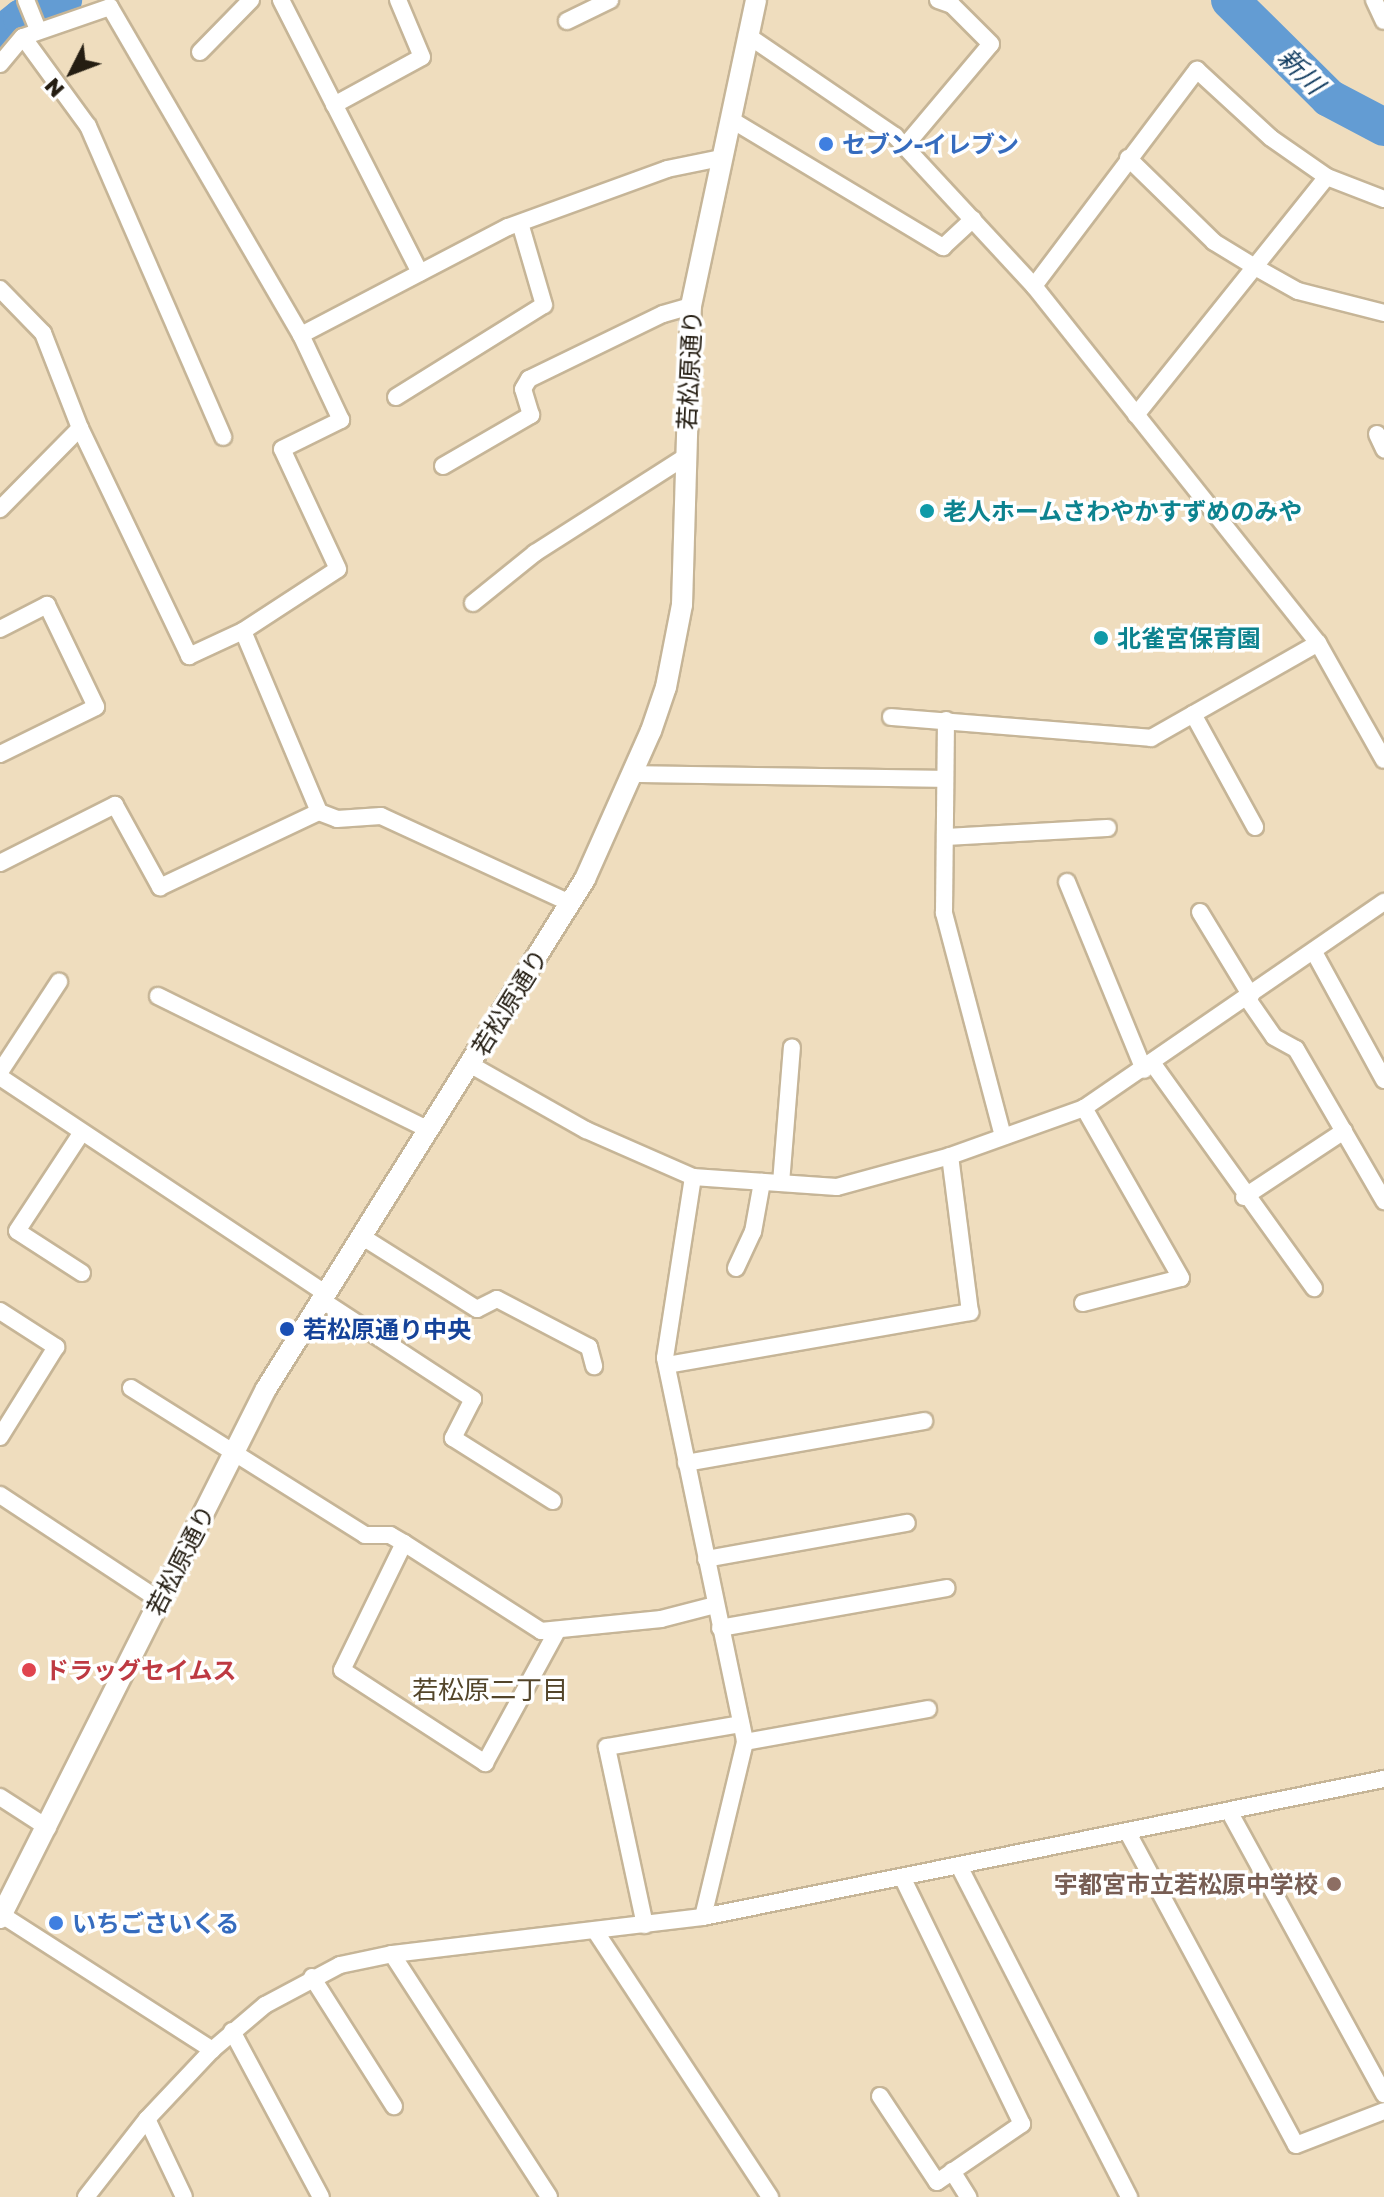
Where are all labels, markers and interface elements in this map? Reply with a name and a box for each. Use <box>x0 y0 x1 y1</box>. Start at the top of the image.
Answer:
north arrow <box>32 32 112 112</box>
water label: 新川 <box>1272 42 1330 100</box>
text: N <box>38 73 69 104</box>
place label: セブン-イレブン <box>842 130 1019 158</box>
marker: セブン-イレブン <box>817 135 835 153</box>
street label: 若松原通り <box>671 309 707 431</box>
place label: 老人ホームさわやかすずめのみや <box>943 497 1303 525</box>
marker: 老人ホームさわやかすずめのみや <box>918 502 936 520</box>
place label: 北雀宮保育園 <box>1117 624 1261 652</box>
marker: 北雀宮保育園 <box>1092 629 1110 647</box>
street label: 若松原通り <box>465 943 553 1061</box>
place label: 若松原通り中央 <box>303 1315 471 1343</box>
marker: 若松原通り中央 <box>278 1320 296 1338</box>
street label: 若松原通り <box>140 1500 220 1620</box>
place label: ドラッグセイムス <box>45 1656 237 1684</box>
marker: ドラッグセイムス <box>20 1661 38 1679</box>
district label: 若松原二丁目 <box>412 1674 568 1706</box>
place label: 宇都宮市立若松原中学校 <box>1054 1870 1318 1898</box>
marker: 宇都宮市立若松原中学校 <box>1325 1875 1343 1893</box>
place label: いちごさいくる <box>72 1909 240 1937</box>
marker: いちごさいくる <box>47 1914 65 1932</box>

